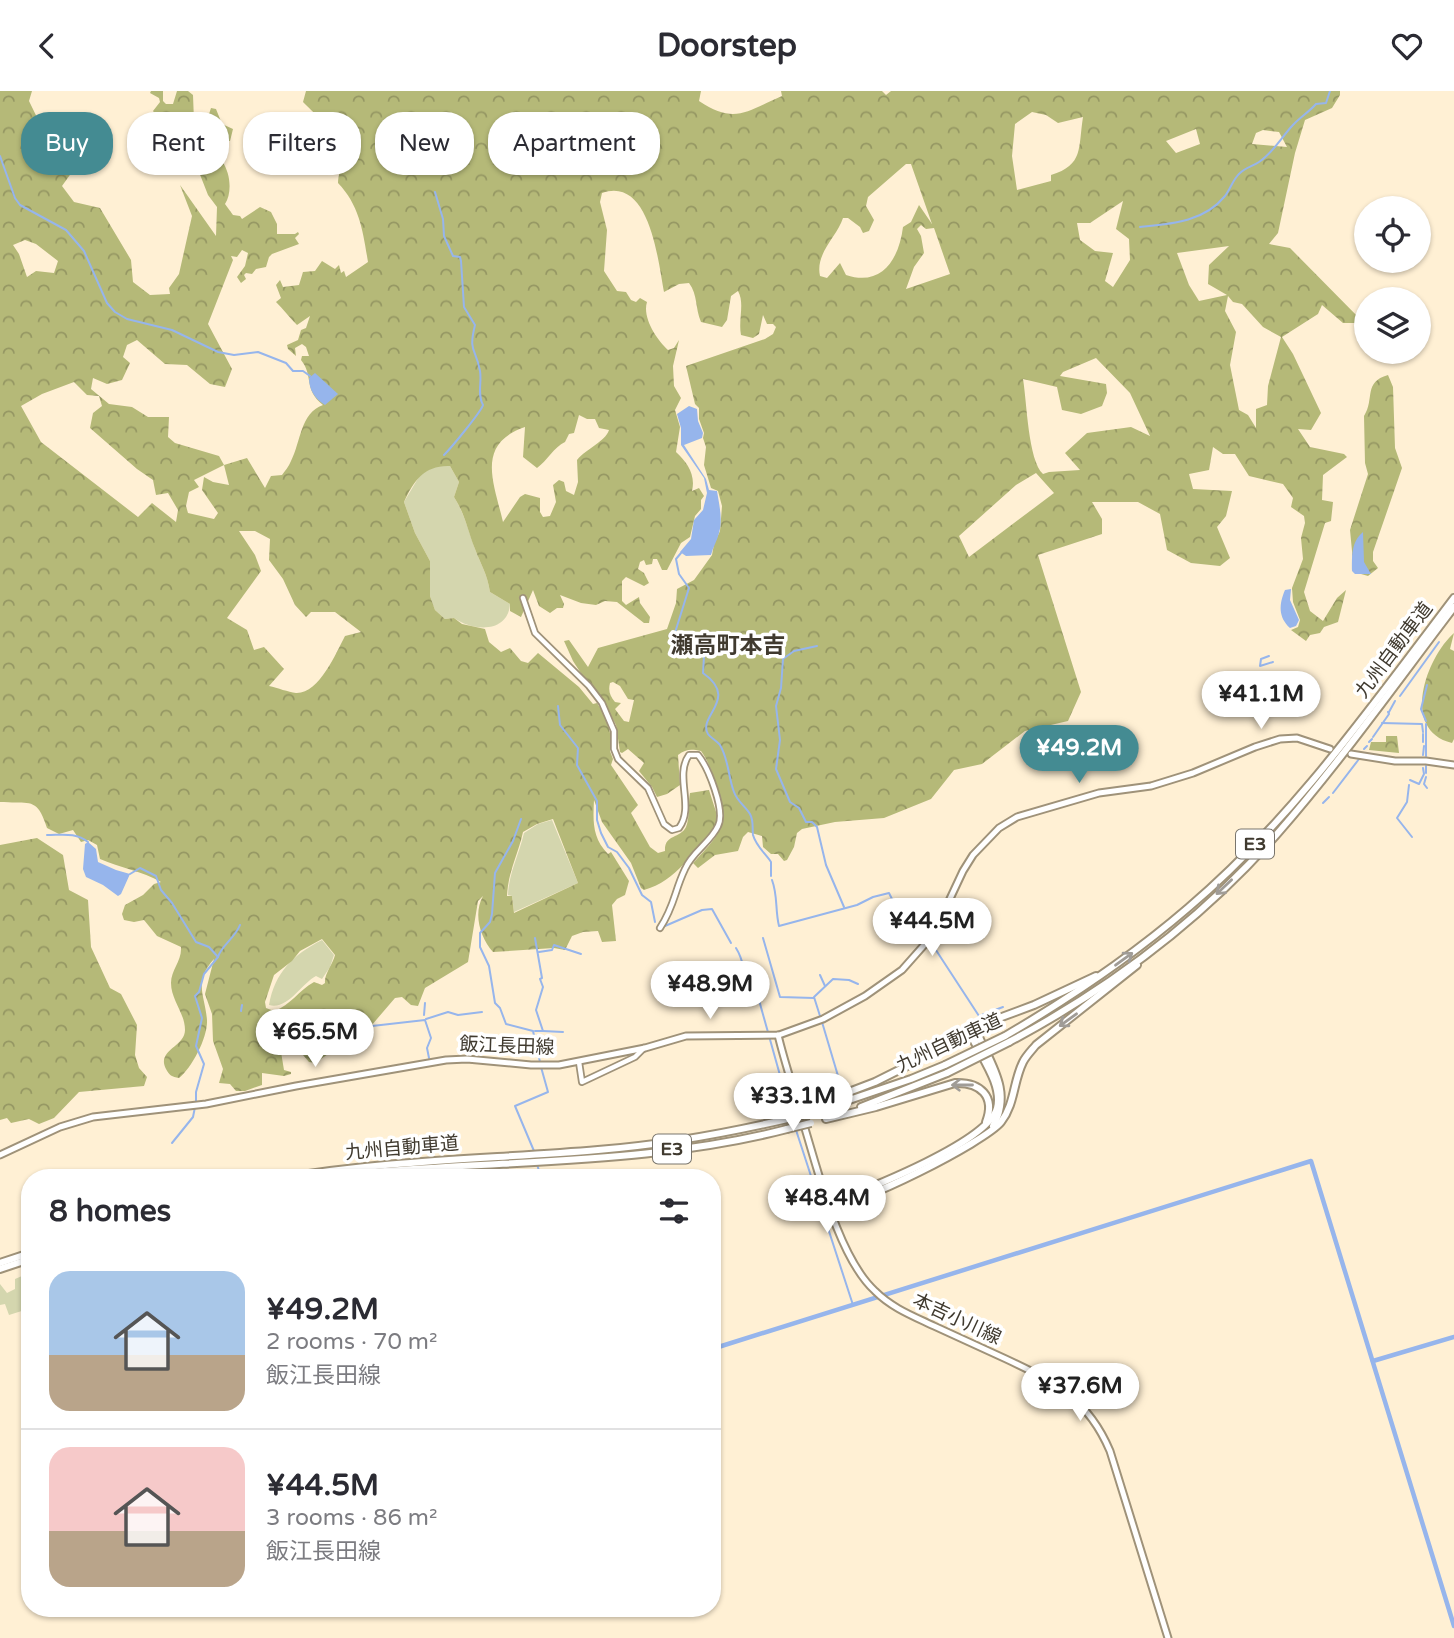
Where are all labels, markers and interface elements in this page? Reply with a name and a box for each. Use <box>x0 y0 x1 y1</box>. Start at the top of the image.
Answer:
icon: back <box>28 27 66 65</box>
text: Doorstep <box>657 27 797 65</box>
icon: heart <box>1388 27 1426 65</box>
chip: Buy <box>21 112 113 175</box>
chip: Rent <box>127 112 229 175</box>
chip: Filters <box>243 112 361 175</box>
chip: New <box>375 112 474 175</box>
chip: Apartment <box>488 112 660 175</box>
map controls <box>1354 196 1431 364</box>
button: locate <box>1354 196 1431 273</box>
button: layers <box>1354 287 1431 364</box>
street label: 九州自動車道 <box>1351 598 1437 702</box>
district label: 瀬高町本吉 <box>671 632 786 660</box>
pin: ¥41.1M <box>1204 671 1318 731</box>
text: ¥41.1M <box>1218 680 1304 708</box>
pin: ¥49.2M <box>1022 725 1136 785</box>
text: ¥49.2M <box>1036 734 1122 762</box>
road number: E3 <box>1236 829 1274 859</box>
one-way arrow <box>1215 879 1233 895</box>
pin: ¥44.5M <box>875 899 989 958</box>
text: ¥44.5M <box>889 907 975 935</box>
one-way arrow <box>1114 952 1133 966</box>
pin: ¥48.9M <box>653 961 767 1021</box>
text: ¥48.9M <box>667 970 753 998</box>
pin: ¥65.5M <box>258 1009 372 1069</box>
street label: 九州自動車道 <box>893 1009 1005 1077</box>
one-way arrow <box>1058 1012 1077 1027</box>
text: ¥65.5M <box>272 1018 358 1046</box>
street label: 飯江長田線 <box>459 1033 555 1059</box>
pin: ¥33.1M <box>736 1073 850 1133</box>
one-way arrow <box>951 1078 974 1092</box>
text: ¥33.1M <box>750 1082 836 1110</box>
street label: 九州自動車道 <box>344 1132 460 1164</box>
road number: E3 <box>653 1135 691 1163</box>
pin: ¥48.4M <box>770 1175 884 1235</box>
text: ¥48.4M <box>784 1184 870 1212</box>
icon: filters <box>655 1192 693 1230</box>
text: 8 homes <box>49 1193 171 1230</box>
street label: 本吉小川線 <box>909 1289 1005 1349</box>
text: ¥49.2M <box>266 1291 379 1328</box>
icon: home <box>105 1299 189 1383</box>
text: 2 rooms · 70 m² <box>266 1328 437 1356</box>
text: 飯江長田線 <box>266 1362 381 1390</box>
pin: ¥37.6M <box>1023 1363 1137 1423</box>
text: ¥37.6M <box>1037 1372 1123 1400</box>
text: ¥44.5M <box>266 1467 379 1504</box>
icon: home <box>105 1475 189 1559</box>
text: 3 rooms · 86 m² <box>266 1504 437 1532</box>
text: 飯江長田線 <box>266 1538 381 1566</box>

